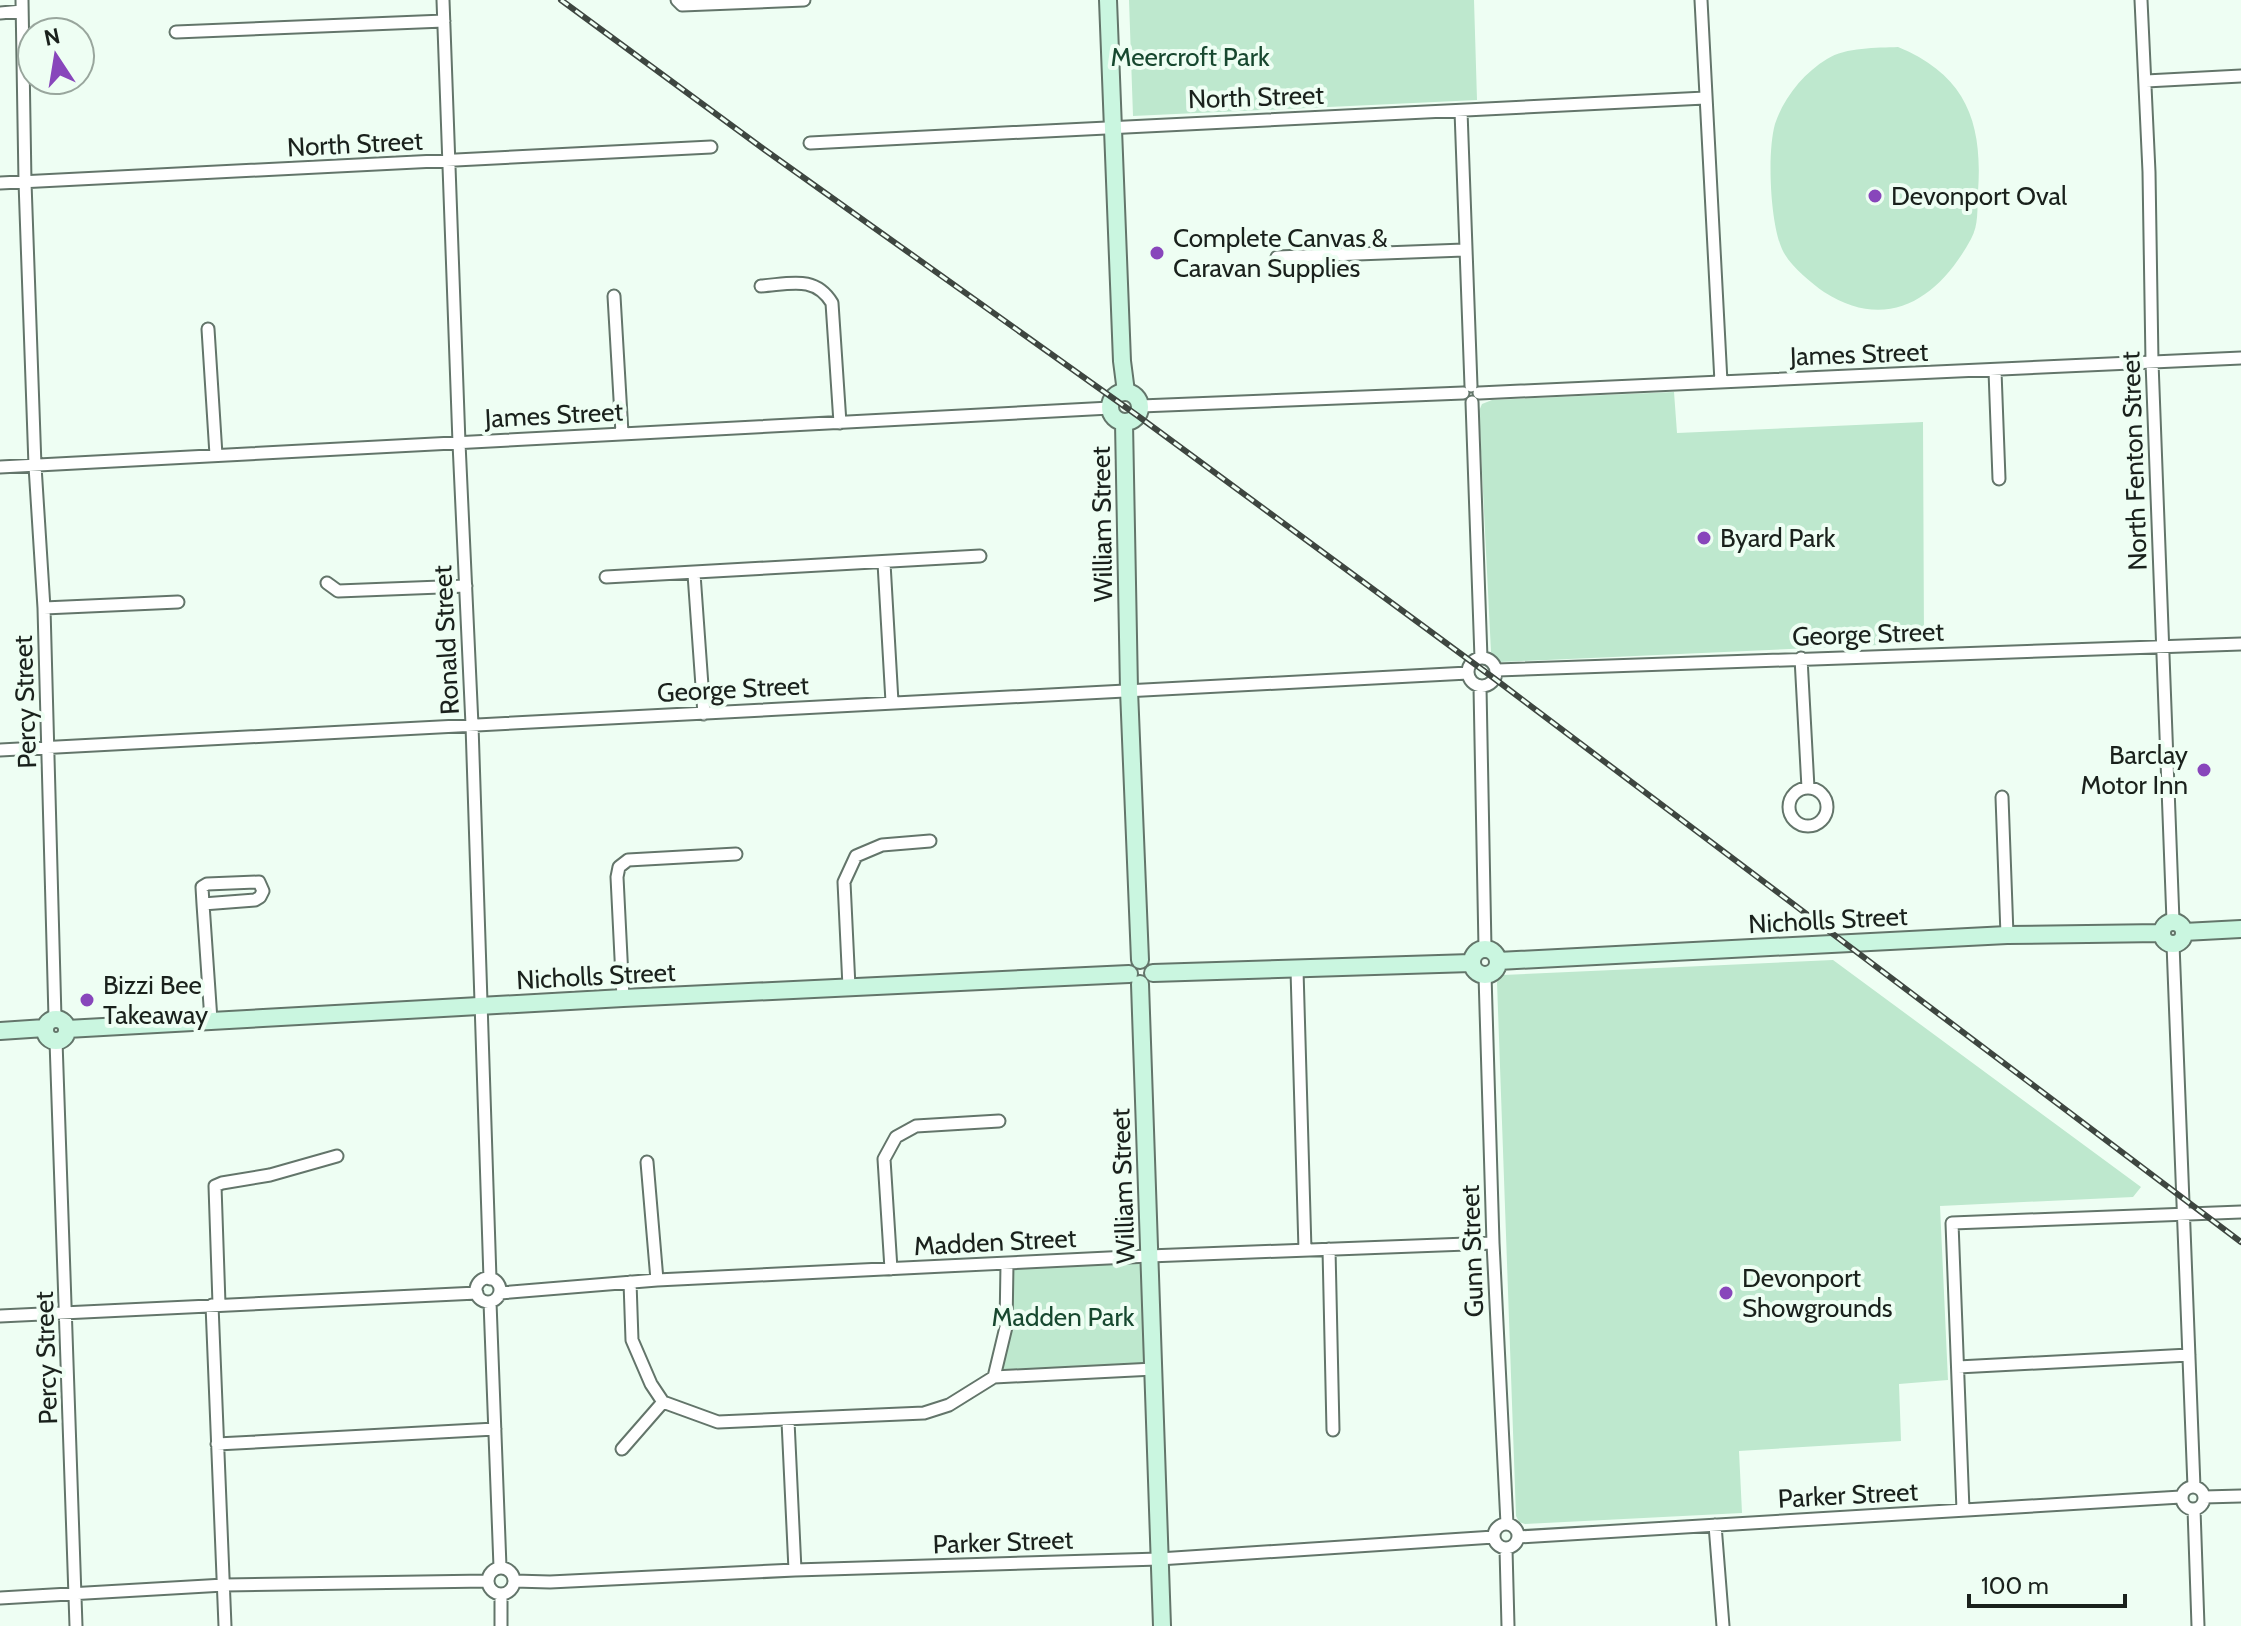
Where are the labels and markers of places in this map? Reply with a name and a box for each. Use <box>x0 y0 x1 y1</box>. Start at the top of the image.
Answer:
place label: Devonport Oval <box>1891 180 2067 212</box>
marker: Devonport Oval <box>1866 187 1884 205</box>
place label: Complete Canvas & Caravan Supplies <box>1173 222 1388 284</box>
marker: Complete Canvas & Caravan Supplies <box>1148 244 1166 262</box>
place label: Byard Park <box>1720 522 1836 554</box>
marker: Byard Park <box>1695 529 1713 547</box>
place label: Barclay Motor Inn <box>2081 739 2188 801</box>
marker: Barclay Motor Inn <box>2195 761 2213 779</box>
place label: Bizzi Bee Takeaway <box>103 969 208 1031</box>
marker: Bizzi Bee Takeaway <box>78 991 96 1009</box>
place label: Devonport Showgrounds <box>1742 1262 1893 1324</box>
marker: Devonport Showgrounds <box>1717 1284 1735 1302</box>

